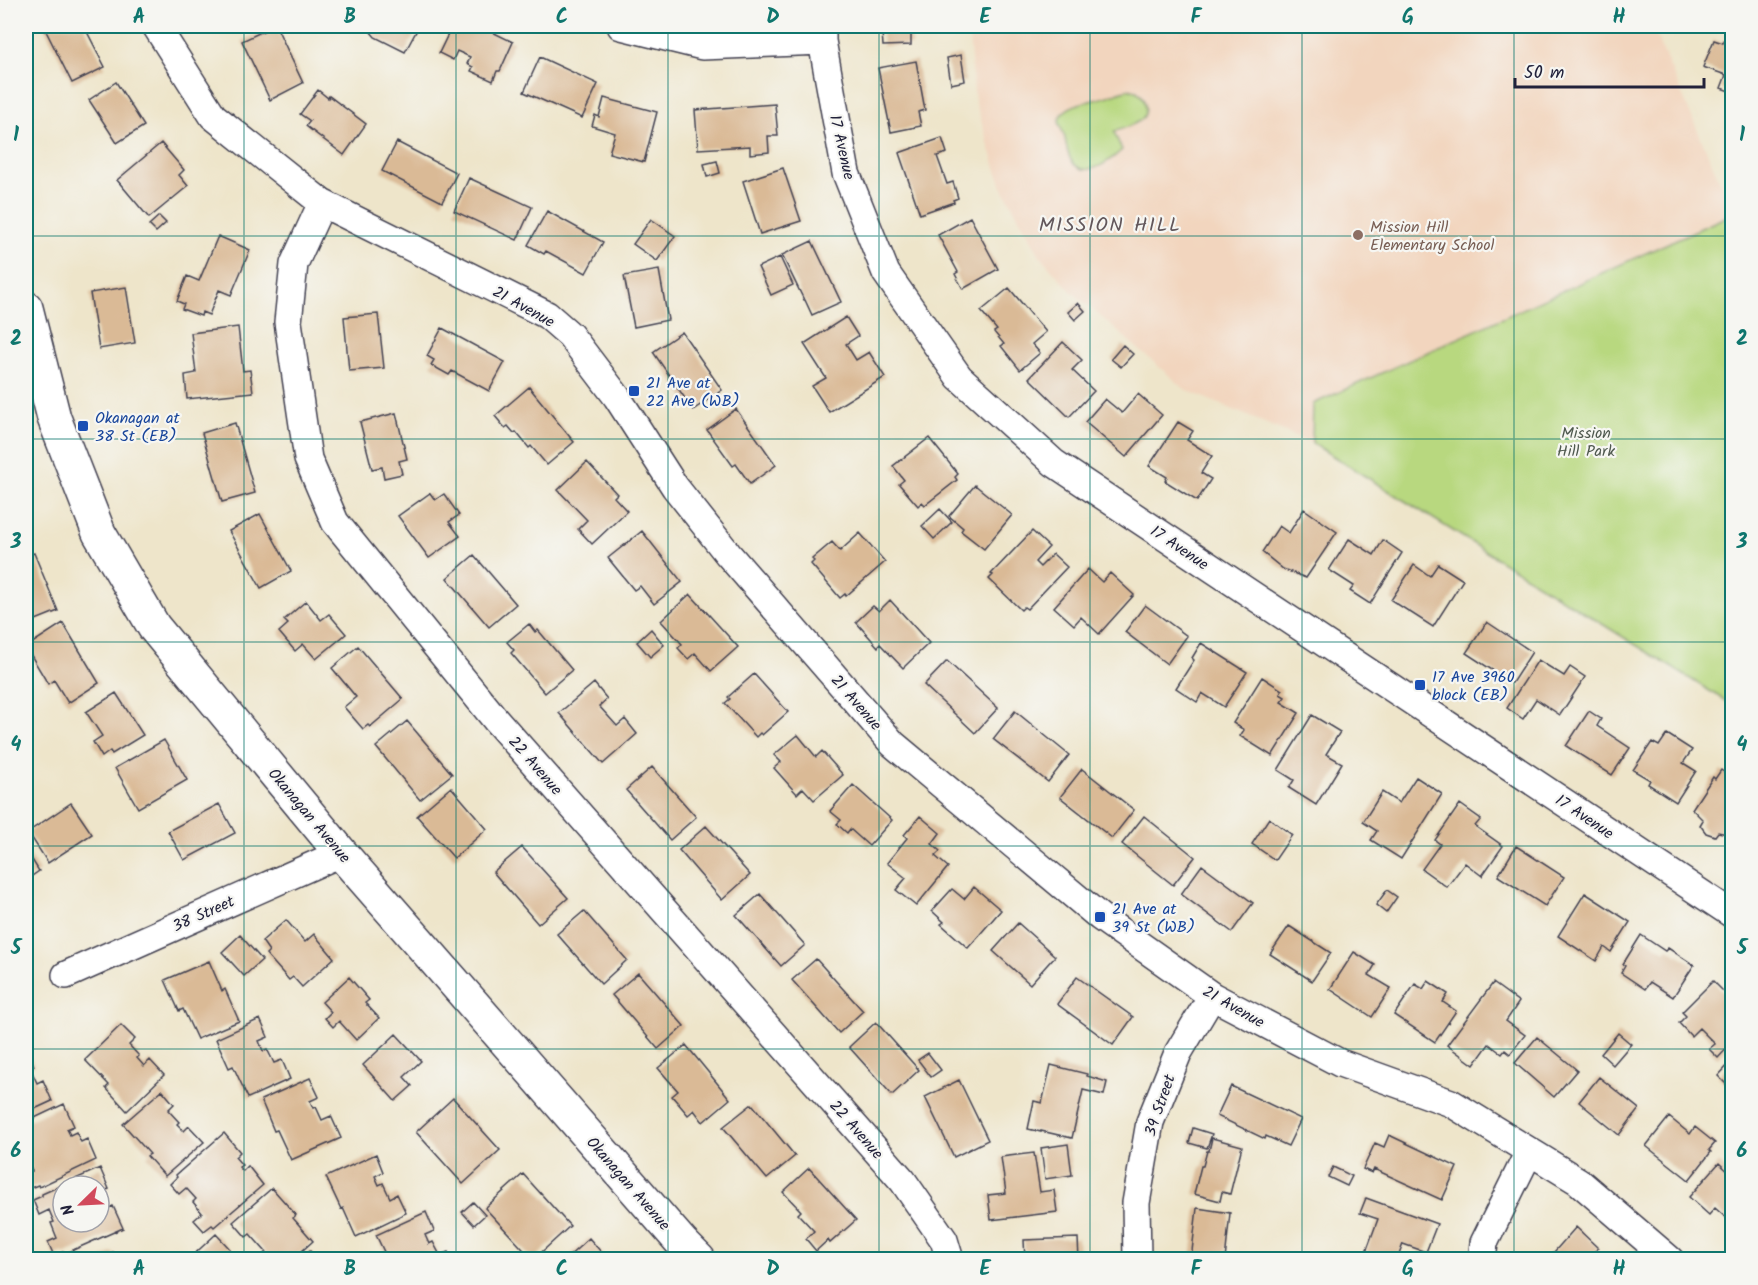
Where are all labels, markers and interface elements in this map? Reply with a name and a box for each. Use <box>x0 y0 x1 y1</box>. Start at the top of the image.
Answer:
text: A <box>133 2 145 34</box>
text: B <box>344 2 356 34</box>
text: C <box>556 2 568 34</box>
text: D <box>766 2 780 34</box>
text: E <box>979 2 991 34</box>
text: F <box>1191 2 1203 34</box>
text: G <box>1402 2 1414 34</box>
text: H <box>1612 2 1626 34</box>
scale bar <box>1515 51 1704 89</box>
text: 50 m <box>1524 59 1564 88</box>
street label: 17 Avenue <box>822 112 861 182</box>
text: 1 <box>13 120 19 152</box>
text: 1 <box>1739 120 1745 152</box>
district label: MISSION HILL <box>1039 210 1181 242</box>
place label: Mission Hill Elementary School <box>1370 215 1495 258</box>
marker: Mission Hill Elementary School <box>1351 228 1365 242</box>
street label: 21 Avenue <box>488 280 559 335</box>
text: 2 <box>10 324 22 356</box>
text: 2 <box>1736 324 1748 356</box>
place label: 21 Ave at 22 Ave (WB) <box>646 371 740 414</box>
marker: 21 Ave at 22 Ave (WB) <box>627 384 641 398</box>
place label: Okanagan at 38 St (EB) <box>95 406 180 449</box>
marker: Okanagan at 38 St (EB) <box>76 419 90 433</box>
park label: Mission Hill Park <box>1557 421 1615 464</box>
street label: 17 Avenue <box>1145 519 1213 577</box>
text: 3 <box>10 527 22 559</box>
text: 3 <box>1736 527 1748 559</box>
place label: 17 Ave 3960 block (EB) <box>1432 665 1515 708</box>
street label: 21 Avenue <box>824 669 888 737</box>
marker: 17 Ave 3960 block (EB) <box>1413 678 1427 692</box>
text: 4 <box>11 730 22 762</box>
text: 4 <box>1737 730 1748 762</box>
street label: 22 Avenue <box>502 731 568 801</box>
street label: Okanagan Avenue <box>261 763 356 869</box>
street label: 17 Avenue <box>1550 788 1618 846</box>
street label: 38 Street <box>168 889 239 939</box>
place label: 21 Ave at 39 St (WB) <box>1112 897 1195 940</box>
marker: 21 Ave at 39 St (WB) <box>1093 910 1107 924</box>
text: 5 <box>10 933 23 965</box>
text: 5 <box>1736 933 1749 965</box>
street label: 21 Avenue <box>1198 980 1269 1035</box>
street label: 39 Street <box>1138 1070 1183 1140</box>
street label: 22 Avenue <box>823 1095 889 1165</box>
street label: Okanagan Avenue <box>580 1131 676 1237</box>
text: 6 <box>11 1136 22 1168</box>
text: 6 <box>1737 1136 1748 1168</box>
north arrow <box>51 1174 111 1234</box>
text: N <box>55 1200 82 1219</box>
text: A <box>133 1254 145 1285</box>
text: B <box>344 1254 356 1285</box>
text: C <box>556 1254 568 1285</box>
text: D <box>766 1254 780 1285</box>
text: E <box>979 1254 991 1285</box>
text: F <box>1191 1254 1203 1285</box>
text: G <box>1402 1254 1414 1285</box>
text: H <box>1612 1254 1626 1285</box>

